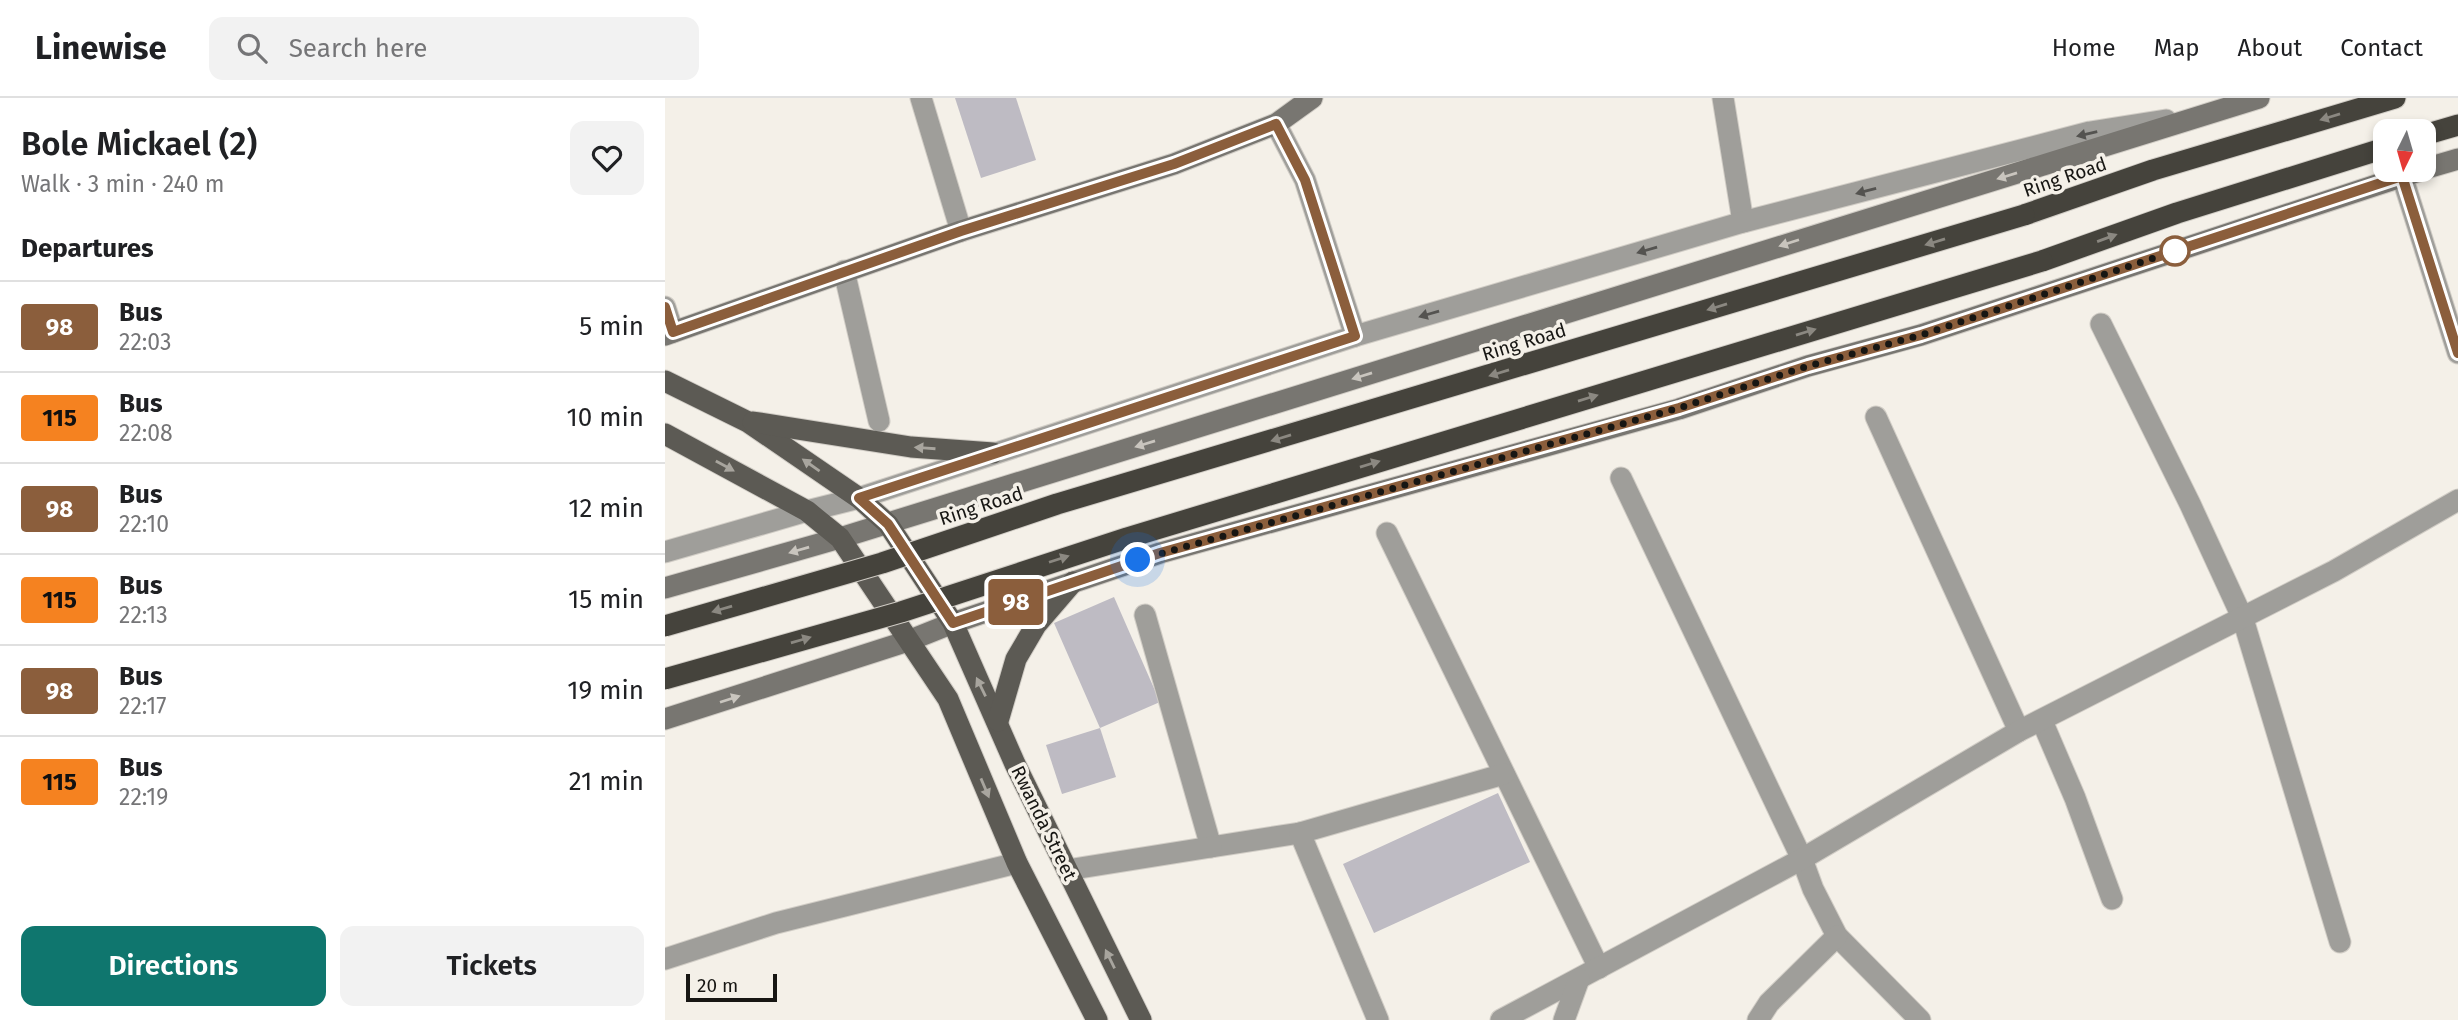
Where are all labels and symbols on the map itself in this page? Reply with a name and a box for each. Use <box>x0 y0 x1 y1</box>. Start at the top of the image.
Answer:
one-way arrow <box>2319 113 2340 123</box>
north arrow <box>2373 119 2436 182</box>
one-way arrow <box>2076 128 2098 139</box>
street label: Ring Road <box>2020 152 2110 202</box>
one-way arrow <box>1996 172 2017 182</box>
one-way arrow <box>1855 186 1877 197</box>
one-way arrow <box>2096 232 2117 243</box>
unlabelled marker <box>2160 236 2190 266</box>
one-way arrow <box>1924 237 1945 248</box>
one-way arrow <box>1779 238 1800 248</box>
one-way arrow <box>1636 246 1657 256</box>
one-way arrow <box>1706 303 1727 313</box>
one-way arrow <box>1418 310 1439 320</box>
street label: Ring Road <box>1479 318 1569 366</box>
one-way arrow <box>1796 327 1817 337</box>
one-way arrow <box>1488 368 1509 378</box>
one-way arrow <box>1351 372 1372 382</box>
one-way arrow <box>1578 393 1599 403</box>
one-way arrow <box>1270 434 1291 444</box>
one-way arrow <box>1134 439 1155 449</box>
one-way arrow <box>914 442 936 453</box>
one-way arrow <box>1360 458 1381 469</box>
one-way arrow <box>801 459 821 472</box>
one-way arrow <box>716 460 735 472</box>
street label: Ring Road <box>936 482 1026 530</box>
your location <box>1120 542 1155 577</box>
one-way arrow <box>788 546 809 556</box>
one-way arrow <box>1049 554 1070 564</box>
line badge: 98 <box>985 579 1047 625</box>
one-way arrow <box>711 605 732 615</box>
one-way arrow <box>791 635 812 645</box>
one-way arrow <box>975 677 987 697</box>
one-way arrow <box>720 693 741 704</box>
street label: Rwanda Street <box>1006 762 1082 884</box>
one-way arrow <box>980 777 991 798</box>
one-way arrow <box>1105 949 1116 969</box>
scale bar <box>686 971 777 1003</box>

